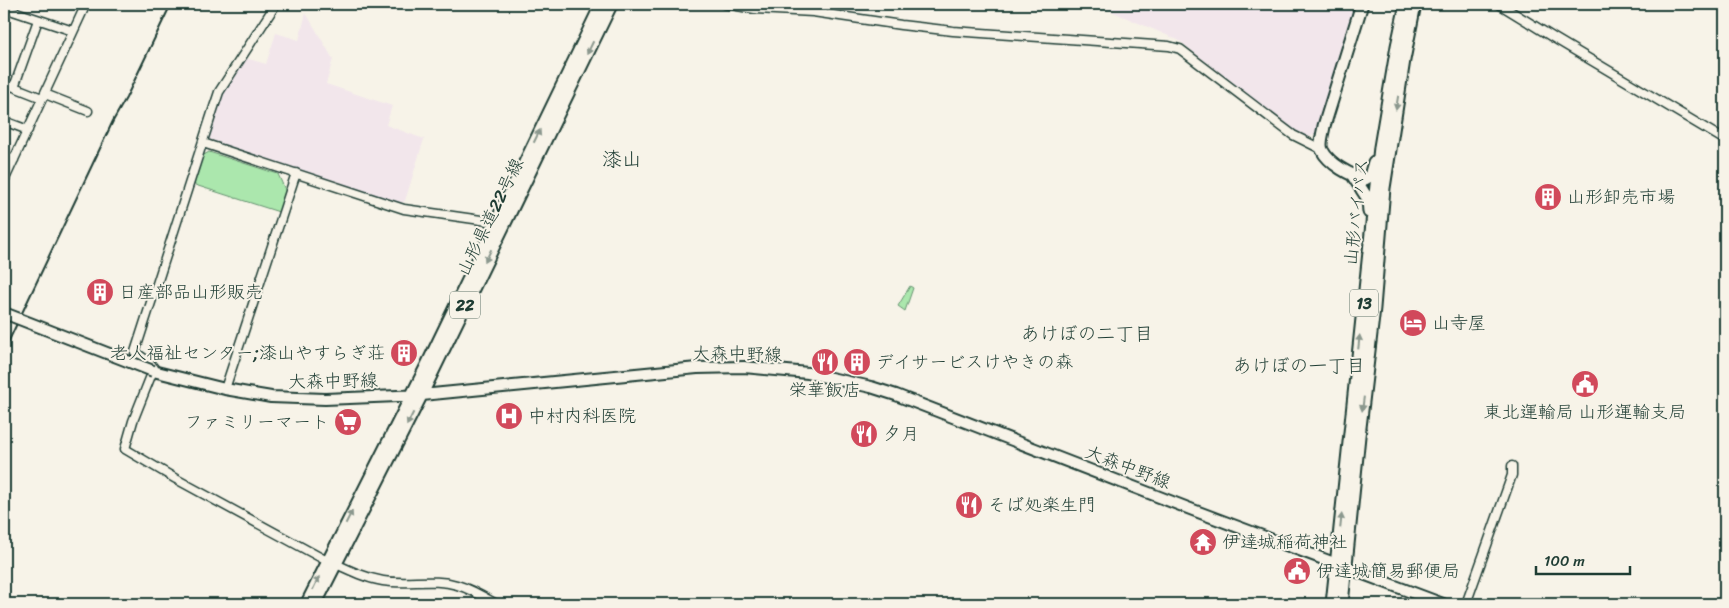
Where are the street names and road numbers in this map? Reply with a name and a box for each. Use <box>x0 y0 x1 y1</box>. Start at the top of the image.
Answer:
street label: 山形県道22号線 <box>447 152 533 282</box>
street label: 山形バイパス <box>1334 157 1378 267</box>
road number: 13 <box>1350 290 1378 316</box>
road number: 22 <box>450 292 480 318</box>
street label: 大森中野線 <box>692 337 782 371</box>
street label: 大森中野線 <box>288 364 378 398</box>
street label: 大森中野線 <box>1080 436 1176 498</box>

